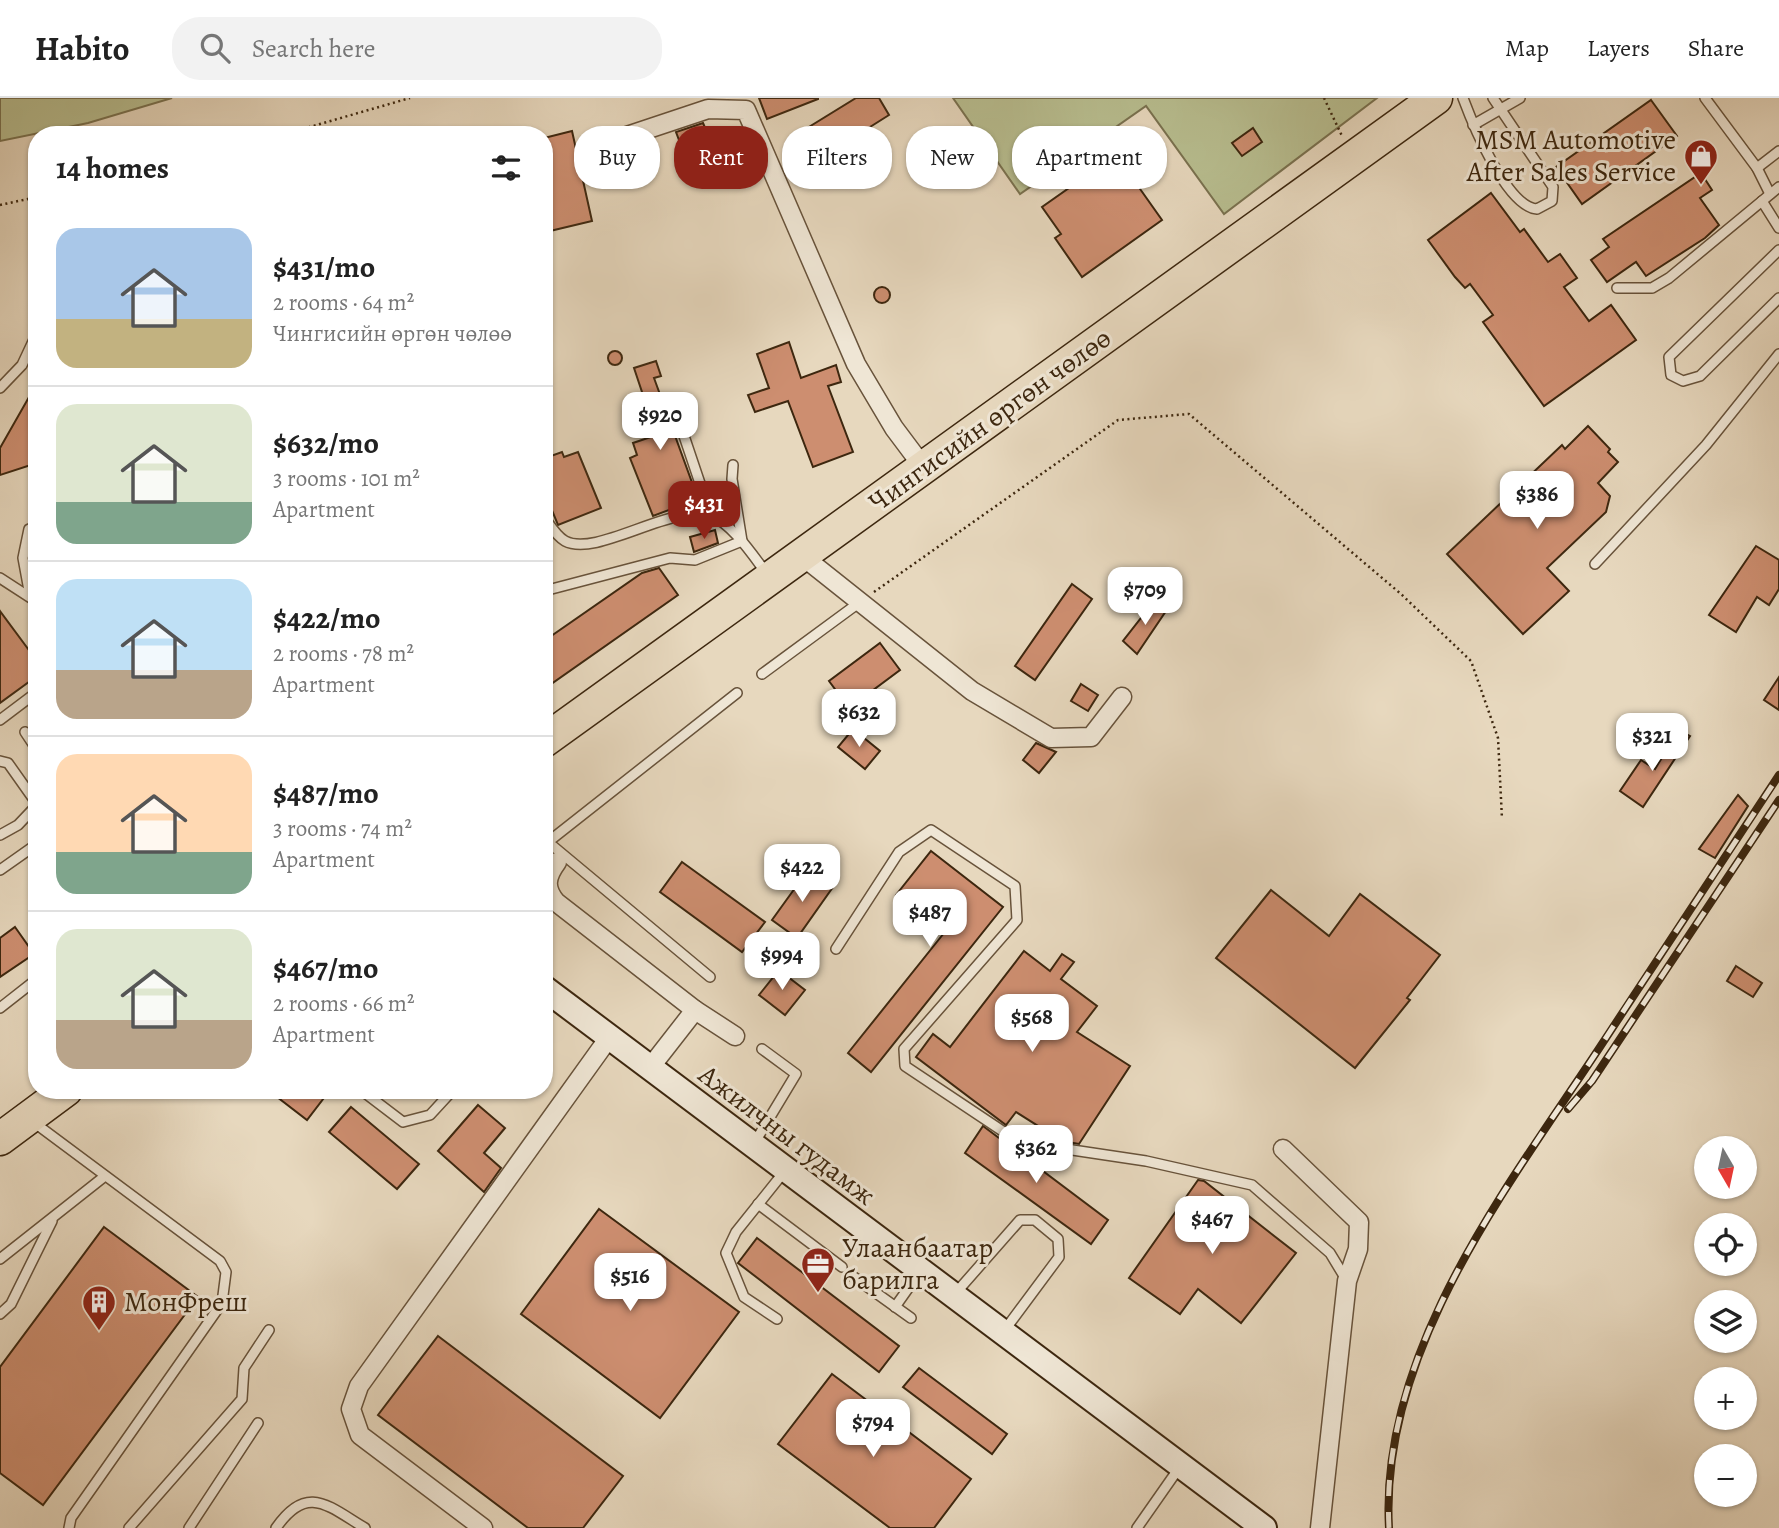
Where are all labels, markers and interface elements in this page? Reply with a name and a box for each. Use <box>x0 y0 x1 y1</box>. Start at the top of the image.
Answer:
search box <box>172 17 662 80</box>
text: Habito <box>35 26 130 71</box>
icon: search <box>196 29 234 67</box>
text: Search here <box>252 31 375 66</box>
text: Map <box>1505 32 1549 64</box>
text: Layers <box>1587 32 1650 64</box>
text: Share <box>1688 32 1744 64</box>
place label: MSM Automotive After Sales Service <box>1466 121 1676 191</box>
chip: Buy <box>574 126 660 189</box>
chip: Rent <box>674 126 768 189</box>
chip: Filters <box>782 126 892 189</box>
chip: New <box>906 126 998 189</box>
chip: Apartment <box>1012 126 1167 189</box>
shop icon: MSM Automotive After Sales Service <box>1682 137 1720 186</box>
text: 14 homes <box>56 148 169 188</box>
icon: filters <box>487 149 525 187</box>
text: $431/mo <box>273 247 375 287</box>
icon: home <box>112 256 196 340</box>
text: 2 rooms · 64 m² <box>273 287 414 318</box>
text: Чингисийн өргөн чөлөө <box>273 318 512 349</box>
street label: Чингисийн өргөн чөлөө <box>861 319 1119 521</box>
pin: $920 <box>619 392 701 452</box>
text: $920 <box>638 399 682 430</box>
text: $632/mo <box>273 423 379 463</box>
icon: home <box>112 432 196 516</box>
text: 3 rooms · 101 m² <box>273 463 420 494</box>
pin: $386 <box>1496 472 1578 531</box>
text: $386 <box>1516 478 1558 509</box>
pin: $431 <box>663 482 745 541</box>
text: $431 <box>684 488 724 519</box>
text: Apartment <box>273 494 375 525</box>
pin: $709 <box>1104 568 1186 627</box>
text: $709 <box>1124 574 1166 605</box>
text: $422/mo <box>273 598 381 638</box>
icon: home <box>112 607 196 691</box>
text: 2 rooms · 78 m² <box>273 638 414 669</box>
text: Apartment <box>273 669 375 700</box>
pin: $632 <box>818 690 900 749</box>
text: $632 <box>838 696 880 727</box>
pin: $321 <box>1611 714 1693 773</box>
text: $321 <box>1632 720 1672 751</box>
text: $487/mo <box>273 773 379 813</box>
icon: home <box>112 782 196 866</box>
text: 3 rooms · 74 m² <box>273 813 412 844</box>
text: Apartment <box>273 844 375 875</box>
pin: $422 <box>761 844 843 904</box>
text: $422 <box>780 851 824 882</box>
pin: $487 <box>889 890 971 949</box>
text: $487 <box>909 896 951 927</box>
pin: $994 <box>741 932 823 992</box>
text: $994 <box>761 939 803 970</box>
text: $467/mo <box>273 948 378 988</box>
icon: home <box>112 957 196 1041</box>
text: 2 rooms · 66 m² <box>273 988 415 1019</box>
pin: $568 <box>991 995 1073 1054</box>
text: $568 <box>1011 1001 1053 1032</box>
text: Apartment <box>273 1019 375 1050</box>
street label: Ажилчны гудамж <box>690 1055 883 1214</box>
pin: $362 <box>995 1126 1077 1185</box>
text: $362 <box>1015 1132 1057 1163</box>
north arrow <box>1694 1136 1757 1199</box>
map controls <box>1694 1136 1757 1507</box>
pin: $467 <box>1171 1196 1253 1256</box>
text: $467 <box>1191 1203 1233 1234</box>
button: locate <box>1694 1213 1757 1276</box>
place label: Улаанбаатар барилга <box>842 1229 993 1299</box>
office icon: Улаанбаатар барилга <box>799 1245 837 1294</box>
pin: $516 <box>589 1254 671 1313</box>
text: $516 <box>610 1260 650 1291</box>
building icon: МонФреш <box>80 1283 118 1332</box>
place label: МонФреш <box>124 1283 248 1321</box>
button: layers <box>1694 1290 1757 1353</box>
button: + <box>1694 1367 1757 1430</box>
pin: $794 <box>832 1400 914 1459</box>
text: $794 <box>852 1406 894 1437</box>
button: − <box>1694 1444 1757 1507</box>

